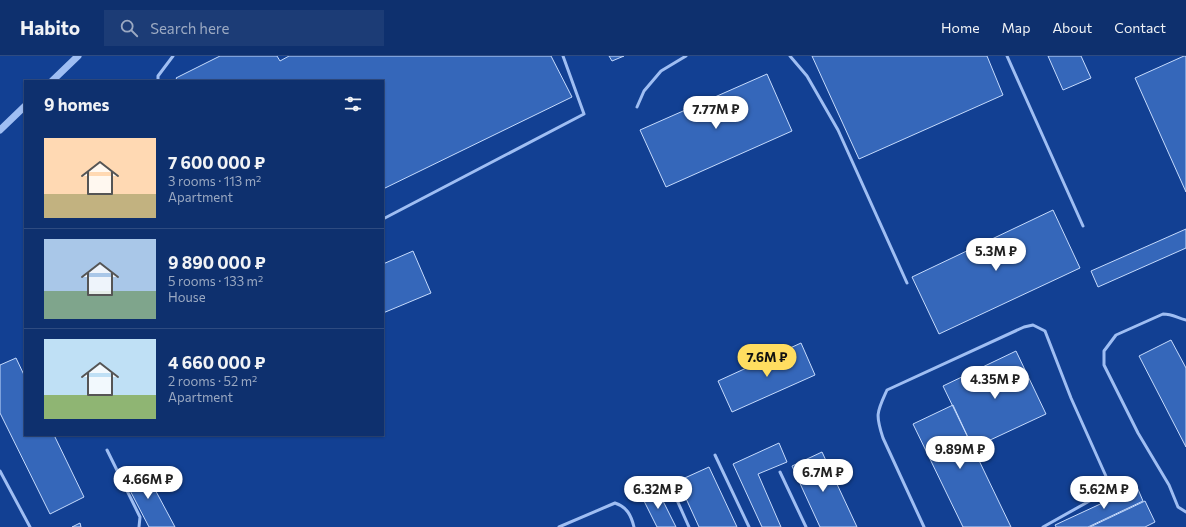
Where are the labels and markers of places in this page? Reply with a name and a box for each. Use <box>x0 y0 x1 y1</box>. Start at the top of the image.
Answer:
pin: 7.77M ₽ <box>679 96 753 130</box>
pin: 5.3M ₽ <box>963 238 1029 272</box>
pin: 7.6M ₽ <box>734 344 800 378</box>
pin: 4.35M ₽ <box>958 366 1032 400</box>
pin: 9.89M ₽ <box>923 436 997 470</box>
pin: 6.7M ₽ <box>790 459 856 493</box>
pin: 4.66M ₽ <box>111 466 185 500</box>
pin: 6.32M ₽ <box>621 476 695 510</box>
pin: 5.62M ₽ <box>1067 476 1141 510</box>

